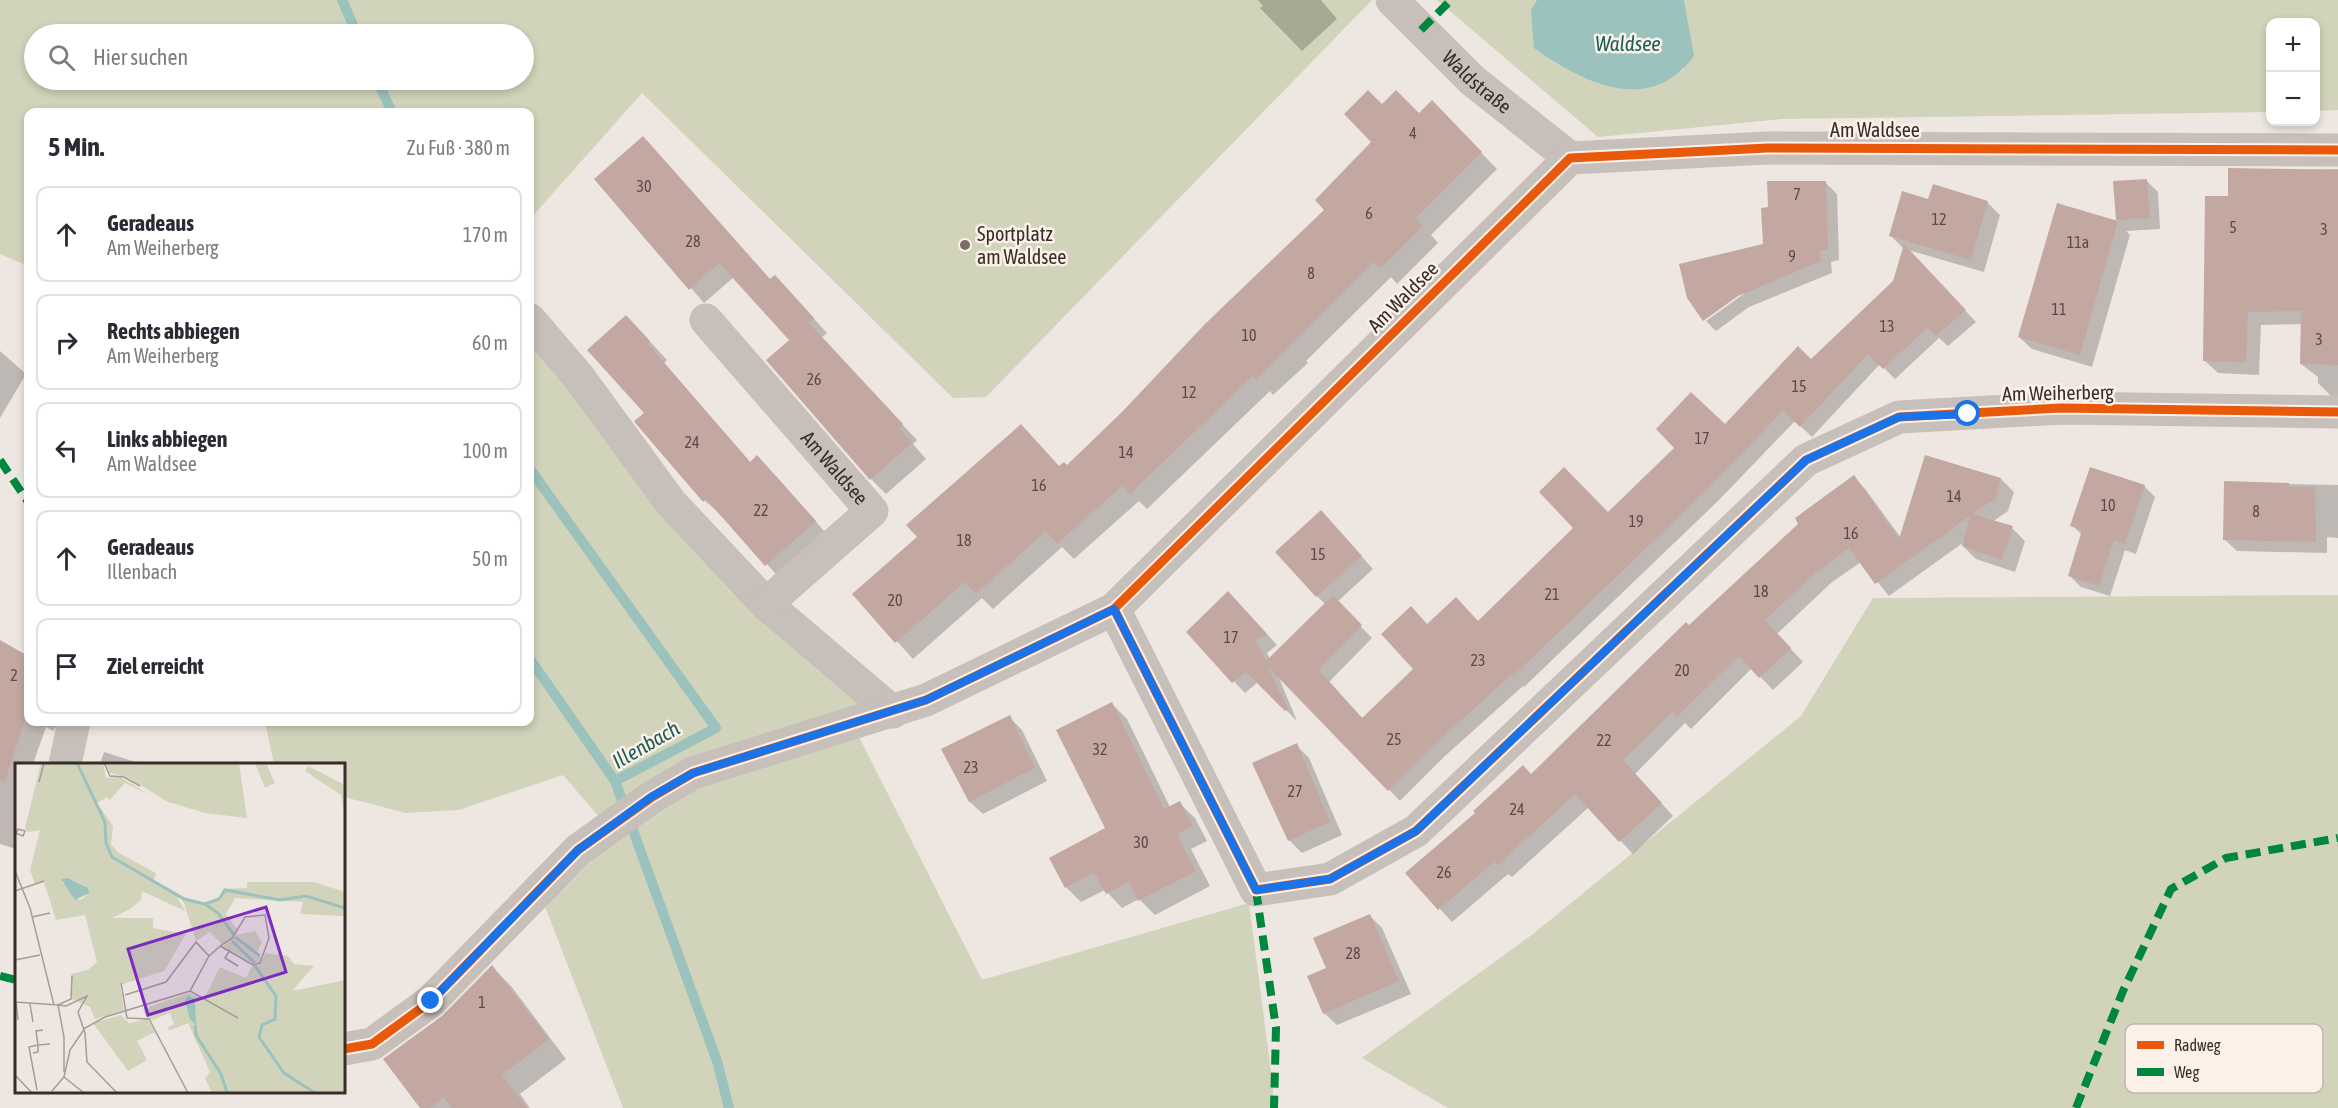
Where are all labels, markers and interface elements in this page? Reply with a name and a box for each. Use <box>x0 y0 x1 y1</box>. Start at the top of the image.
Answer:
map controls <box>2266 18 2320 126</box>
button: + <box>2266 18 2320 72</box>
search box <box>24 24 534 90</box>
water label: Waldsee <box>1595 31 1661 55</box>
icon: search <box>45 41 78 74</box>
text: Hier suchen <box>93 44 188 70</box>
street label: Waldstraße <box>1438 45 1516 118</box>
button: − <box>2266 72 2320 126</box>
street label: Am Waldsee <box>1830 118 1920 141</box>
house number: 4 <box>1409 124 1417 142</box>
text: 5 Min. <box>48 132 104 162</box>
text: Zu Fuß · 380 m <box>407 136 510 159</box>
house number: 30 <box>636 177 652 195</box>
house number: 7 <box>1793 185 1801 203</box>
house number: 6 <box>1365 204 1373 222</box>
text: Geradeaus <box>107 210 194 236</box>
house number: 12 <box>1931 210 1947 228</box>
icon: ahead <box>50 218 83 251</box>
house number: 5 <box>2229 218 2237 236</box>
house number: 3 <box>2320 220 2328 238</box>
place label: Sportplatz am Waldsee <box>977 222 1066 268</box>
text: 170 m <box>463 223 508 246</box>
house number: 28 <box>685 232 701 250</box>
house number: 11a <box>2067 233 2089 251</box>
text: Am Weiherberg <box>107 236 219 259</box>
marker: Sportplatz am Waldsee <box>958 238 972 252</box>
house number: 9 <box>1788 247 1796 265</box>
street label: Am Waldsee <box>1363 257 1443 337</box>
house number: 8 <box>1307 264 1315 282</box>
house number: 11 <box>2051 300 2067 318</box>
house number: 13 <box>1879 317 1895 335</box>
text: Rechts abbiegen <box>107 318 240 344</box>
icon: right <box>50 326 83 359</box>
house number: 10 <box>1241 326 1257 344</box>
house number: 3 <box>2315 330 2323 348</box>
text: 60 m <box>472 331 508 354</box>
text: Am Weiherberg <box>107 344 219 367</box>
house number: 26 <box>806 370 822 388</box>
house number: 15 <box>1791 377 1807 395</box>
street label: Am Weiherberg <box>2002 380 2114 405</box>
house number: 12 <box>1181 383 1197 401</box>
route start <box>1954 400 1980 426</box>
text: Links abbiegen <box>107 426 228 452</box>
street label: Am Waldsee <box>797 426 873 509</box>
house number: 17 <box>1694 429 1710 447</box>
house number: 24 <box>684 433 700 451</box>
icon: left <box>50 434 83 467</box>
text: 100 m <box>463 439 508 462</box>
house number: 14 <box>1118 443 1134 461</box>
text: Am Waldsee <box>107 452 197 475</box>
house number: 16 <box>1031 476 1047 494</box>
house number: 14 <box>1946 487 1962 505</box>
house number: 10 <box>2100 496 2116 514</box>
house number: 22 <box>753 501 769 519</box>
house number: 8 <box>2252 502 2260 520</box>
house number: 19 <box>1628 512 1644 530</box>
house number: 16 <box>1843 524 1859 542</box>
house number: 18 <box>956 531 972 549</box>
text: Geradeaus <box>107 534 194 560</box>
icon: ahead <box>50 542 83 575</box>
house number: 15 <box>1310 545 1326 563</box>
text: 50 m <box>472 547 508 570</box>
text: Illenbach <box>107 560 177 583</box>
house number: 18 <box>1753 582 1769 600</box>
house number: 21 <box>1544 585 1560 603</box>
house number: 20 <box>887 591 903 609</box>
house number: 17 <box>1223 628 1239 646</box>
icon: arrive <box>50 650 83 683</box>
house number: 23 <box>1470 651 1486 669</box>
text: Ziel erreicht <box>107 653 204 679</box>
house number: 20 <box>1674 661 1690 679</box>
house number: 2 <box>10 666 18 684</box>
water label: Illenbach <box>608 715 683 773</box>
house number: 25 <box>1386 730 1402 748</box>
house number: 22 <box>1596 731 1612 749</box>
house number: 32 <box>1092 740 1108 758</box>
house number: 23 <box>963 758 979 776</box>
inset map <box>15 763 345 1093</box>
house number: 27 <box>1287 782 1303 800</box>
house number: 24 <box>1509 800 1525 818</box>
house number: 30 <box>1133 833 1149 851</box>
house number: 26 <box>1436 863 1452 881</box>
house number: 28 <box>1345 944 1361 962</box>
route end <box>417 987 443 1013</box>
house number: 1 <box>478 993 486 1011</box>
legend <box>2125 1024 2323 1093</box>
text: Radweg <box>2174 1036 2221 1055</box>
text: Weg <box>2174 1063 2199 1082</box>

